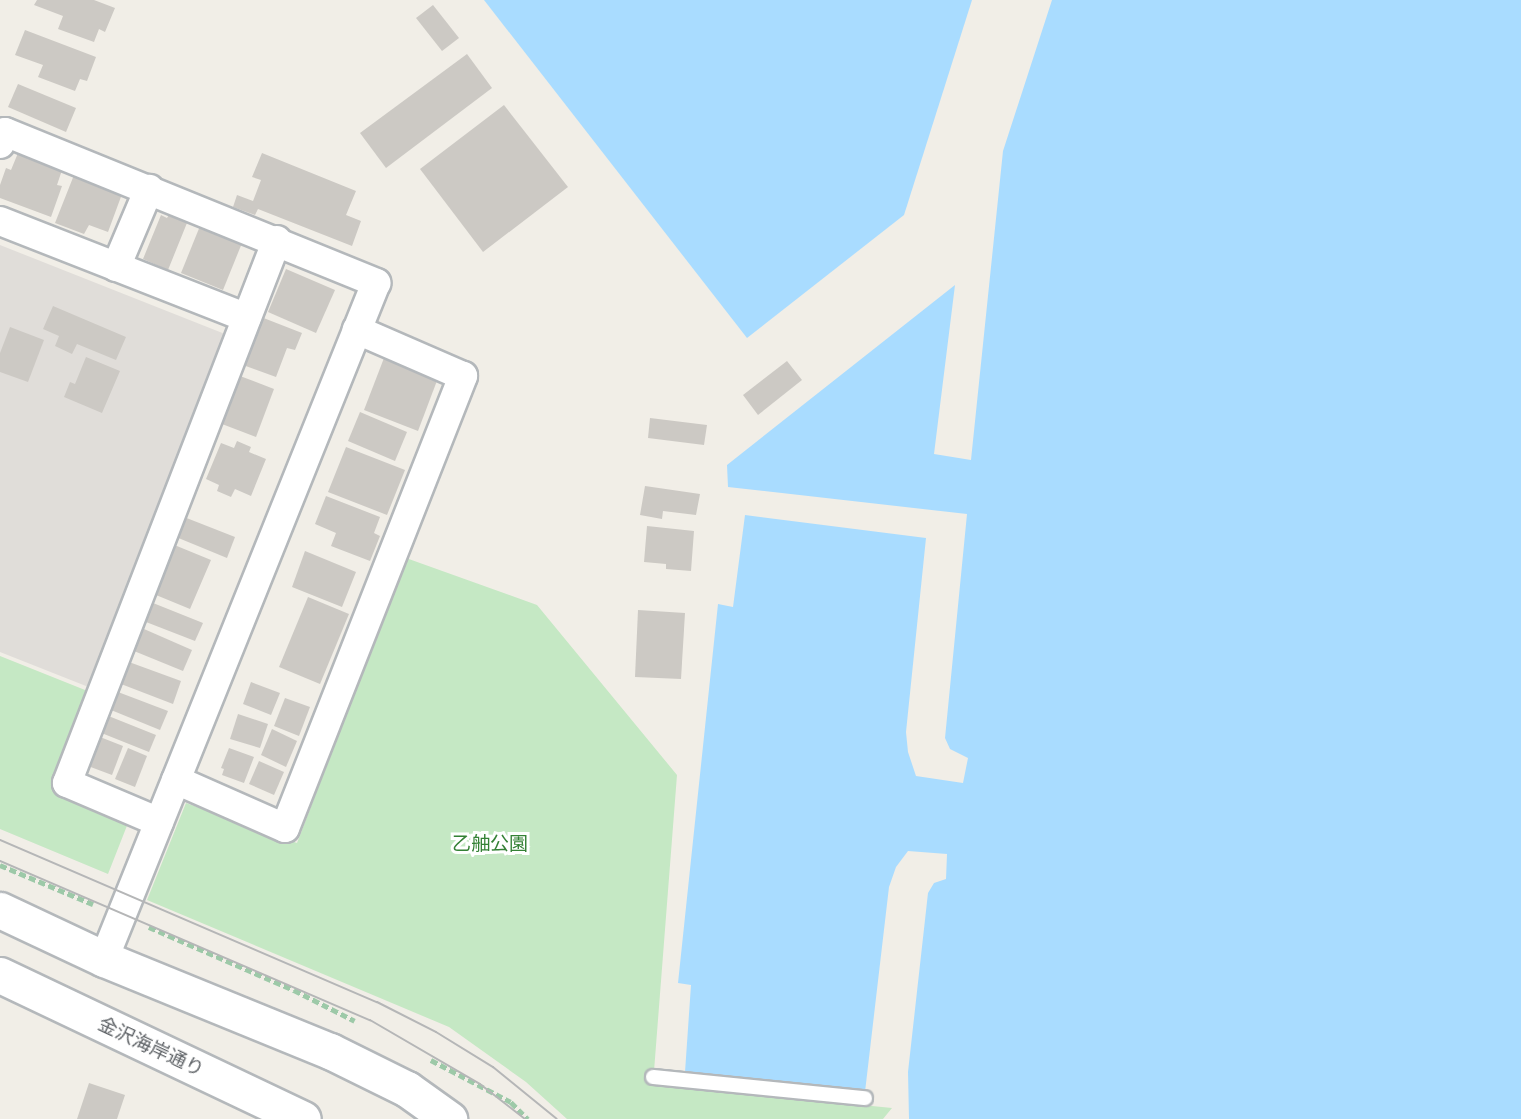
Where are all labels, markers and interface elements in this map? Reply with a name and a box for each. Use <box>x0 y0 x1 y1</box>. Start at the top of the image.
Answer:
park label: 乙舳公園 <box>452 833 528 855</box>
street label: 金沢海岸通り <box>95 1013 207 1081</box>

